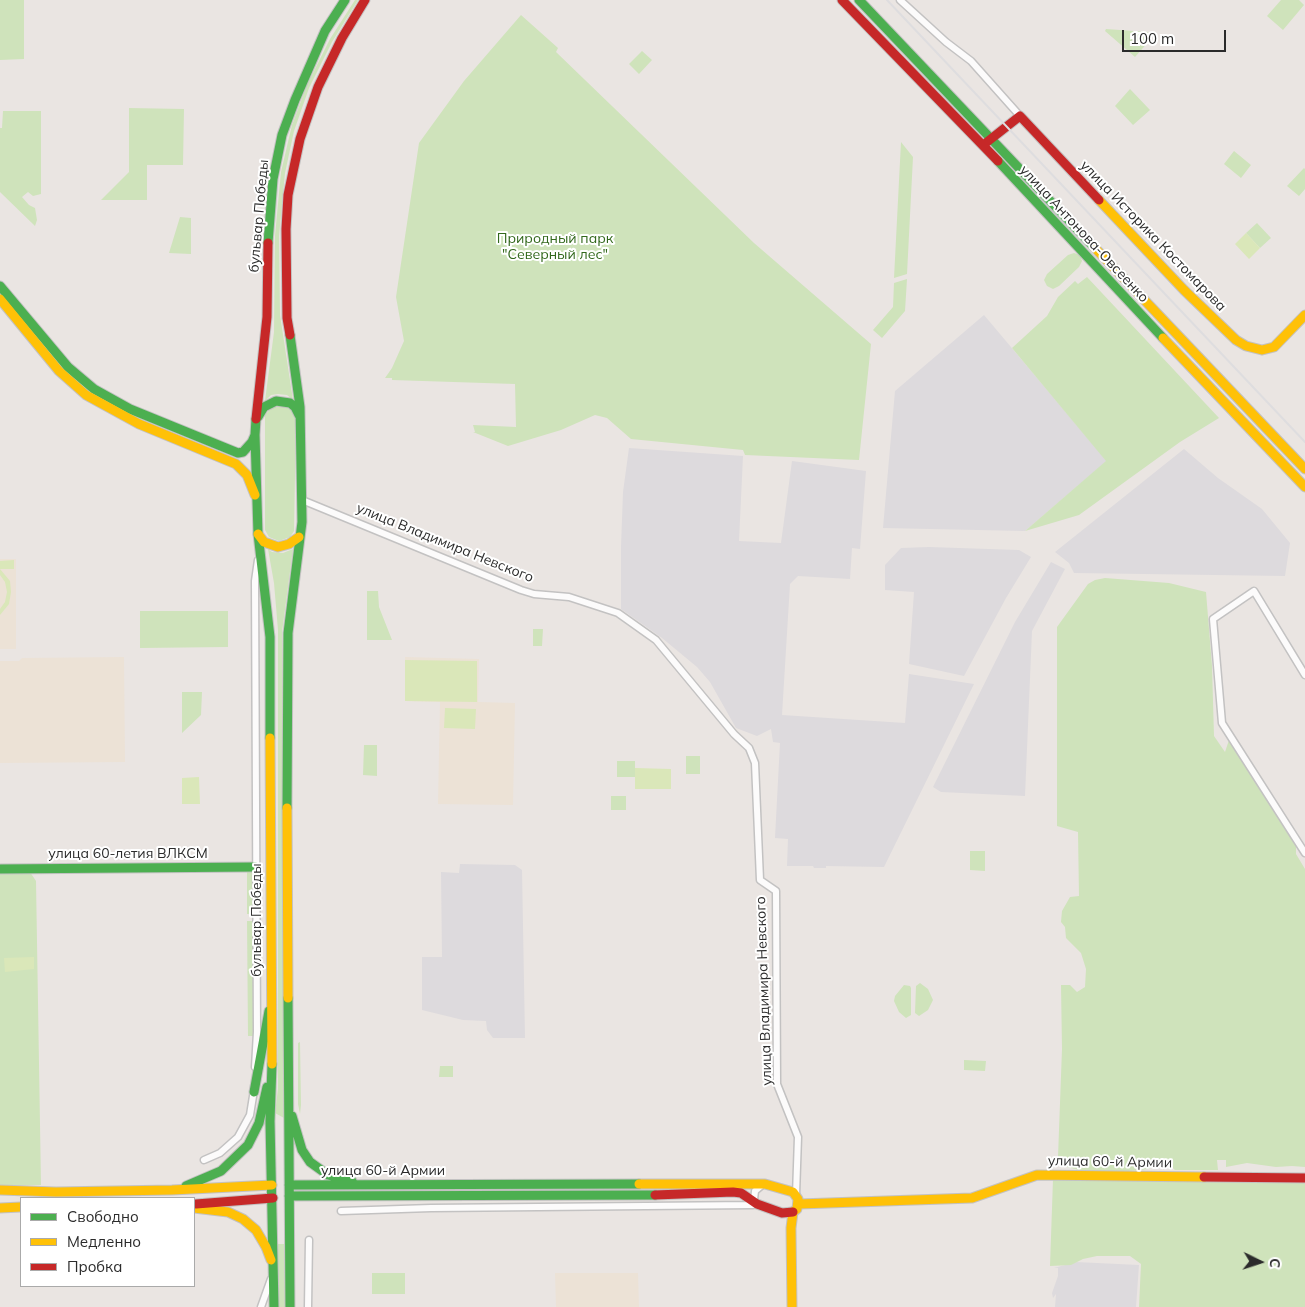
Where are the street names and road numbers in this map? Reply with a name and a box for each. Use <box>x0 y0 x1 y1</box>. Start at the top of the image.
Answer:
street label: улица Историка Костомарова <box>1077 157 1229 315</box>
street label: бульвар Победы <box>246 159 272 273</box>
street label: улица Антонова-Овсеенко <box>1016 162 1152 306</box>
street label: улица Владимира Невского <box>354 500 536 586</box>
street label: улица 60-летия ВЛКСМ <box>48 846 208 862</box>
street label: бульвар Победы <box>249 863 265 977</box>
street label: улица Владимира Невского <box>752 896 776 1086</box>
street label: улица 60-й Армии <box>1048 1153 1172 1171</box>
street label: улица 60-й Армии <box>321 1163 445 1179</box>

